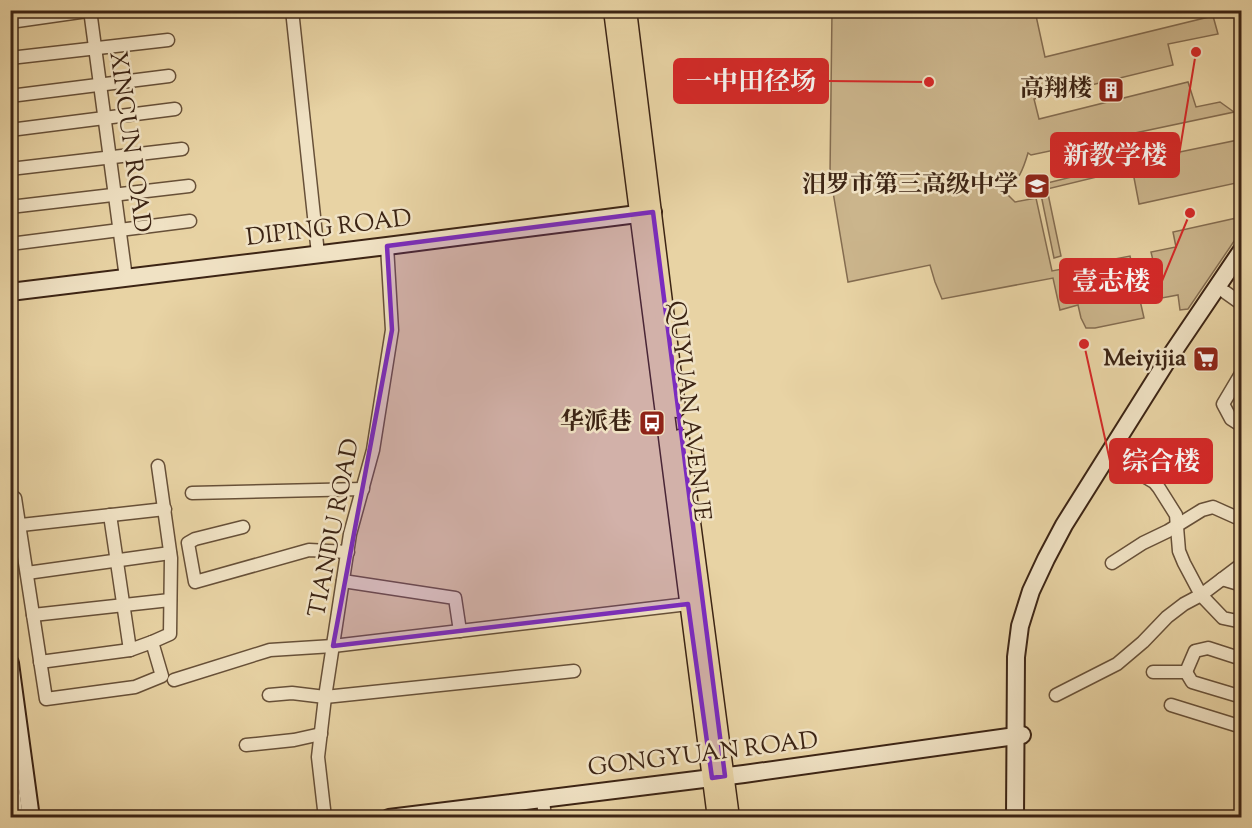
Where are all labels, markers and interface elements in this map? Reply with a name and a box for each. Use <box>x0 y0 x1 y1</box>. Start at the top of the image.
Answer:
street label: XINCUN ROAD <box>99 49 159 235</box>
callout: 一中田径场 <box>674 59 828 103</box>
text: 一中田径场 <box>686 65 816 102</box>
place label: 高翔楼 <box>1020 73 1092 107</box>
building icon: 高翔楼 <box>1096 75 1126 105</box>
callout: 新教学楼 <box>1051 133 1179 177</box>
text: 新教学楼 <box>1063 139 1167 176</box>
place label: 汨罗市第三高级中学 <box>802 169 1018 203</box>
school or university icon: 汨罗市第三高级中学 <box>1022 171 1052 201</box>
street label: DIPING ROAD <box>244 202 414 256</box>
callout: 壹志楼 <box>1060 259 1162 303</box>
text: 壹志楼 <box>1072 265 1150 302</box>
street label: QUYUAN AVENUE <box>658 299 718 524</box>
place label: Meiyijia <box>1103 342 1187 376</box>
supermarket icon: Meiyijia <box>1191 344 1221 374</box>
place label: 华派巷 <box>560 406 632 440</box>
bus stop icon: 华派巷 <box>637 408 667 438</box>
street label: TIANDU ROAD <box>301 436 369 620</box>
callout: 综合楼 <box>1110 439 1212 483</box>
text: 综合楼 <box>1122 445 1200 482</box>
street label: GONGYUAN ROAD <box>586 724 820 786</box>

